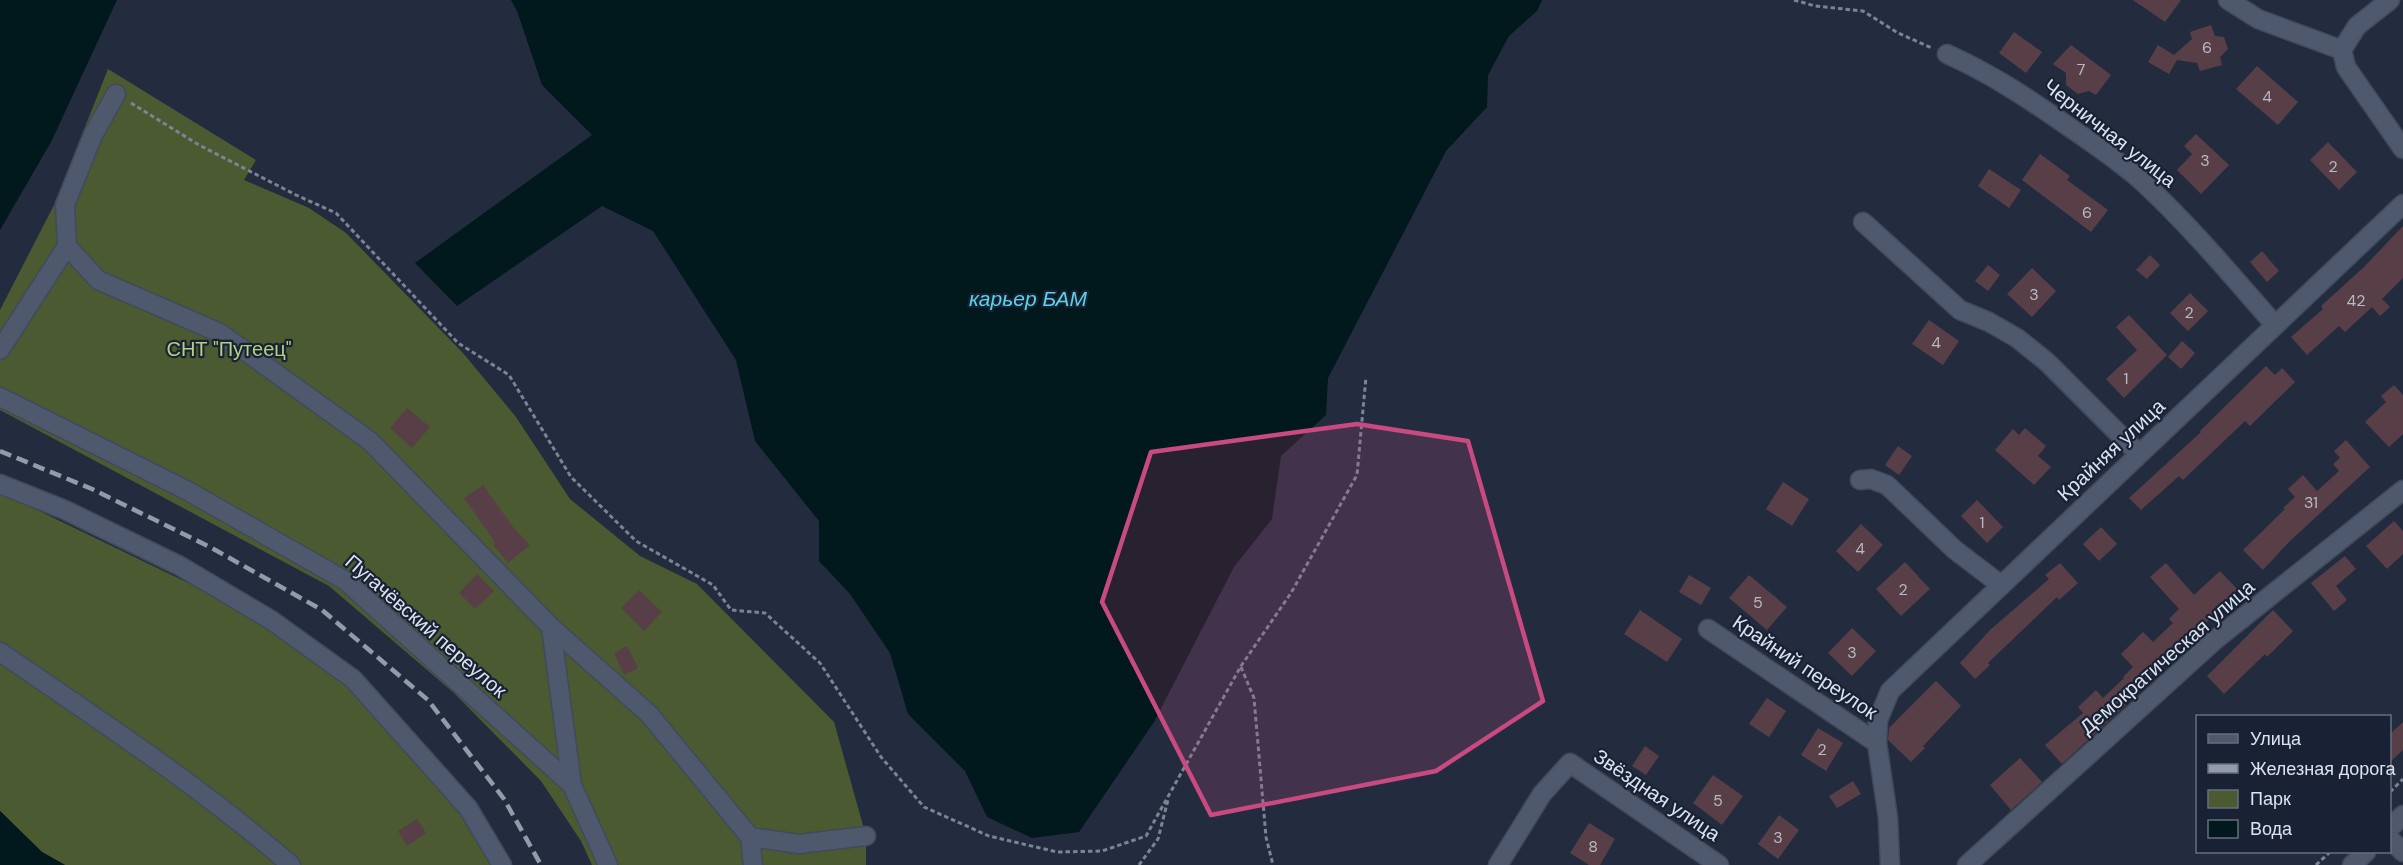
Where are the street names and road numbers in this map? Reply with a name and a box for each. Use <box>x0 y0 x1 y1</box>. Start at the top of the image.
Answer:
street label: Черничная улица <box>2038 73 2182 194</box>
street label: Крайняя улица <box>2052 393 2171 507</box>
street label: Пугачёвский переулок <box>340 549 512 703</box>
street label: Демократическая улица <box>2074 573 2260 740</box>
street label: Крайний переулок <box>1728 609 1883 725</box>
street label: Звёздная улица <box>1589 743 1726 848</box>

